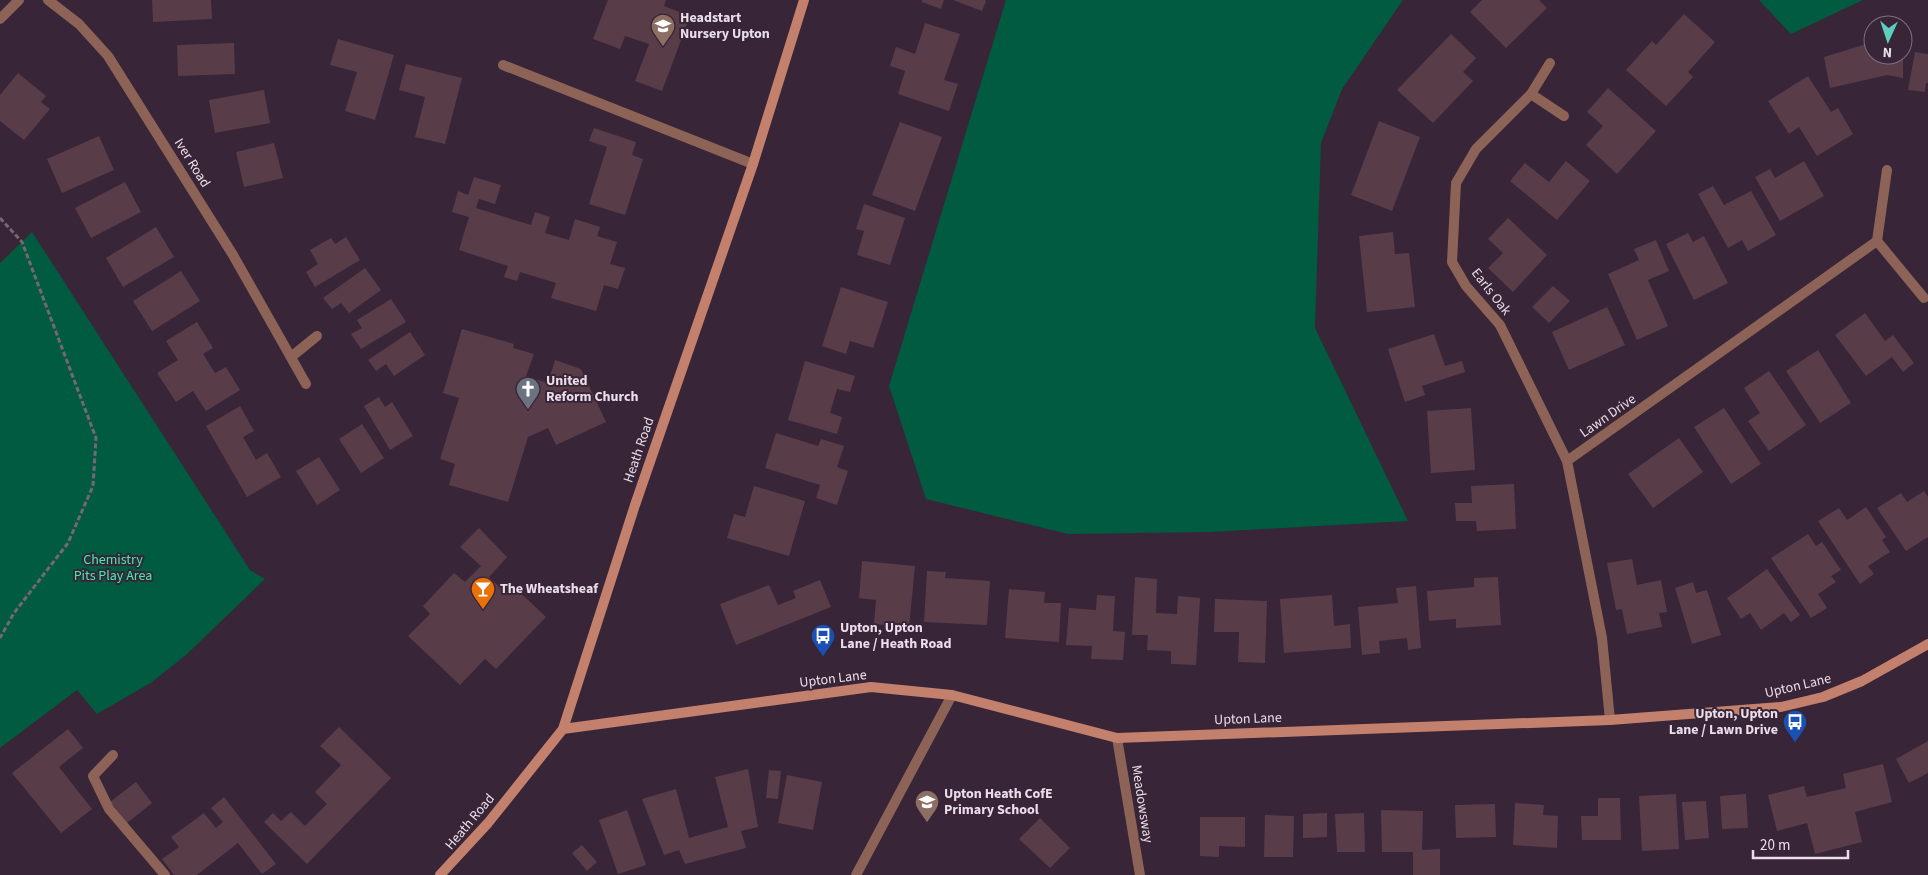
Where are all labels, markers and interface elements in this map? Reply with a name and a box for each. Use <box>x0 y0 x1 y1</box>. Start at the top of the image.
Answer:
place label: Headstart Nursery Upton <box>680 8 770 44</box>
school or university icon: Headstart Nursery Upton <box>650 13 676 47</box>
north arrow <box>1863 15 1913 65</box>
text: N <box>1882 42 1893 62</box>
street label: Iver Road <box>169 134 215 192</box>
street label: Earls Oak <box>1466 264 1516 320</box>
place label: United Reform Church <box>546 371 638 407</box>
church icon: United Reform Church <box>515 376 541 410</box>
street label: Lawn Drive <box>1576 389 1640 443</box>
street label: Heath Road <box>618 415 660 485</box>
park label: Chemistry Pits Play Area <box>74 550 152 586</box>
bar icon: The Wheatsheaf <box>470 576 496 610</box>
place label: The Wheatsheaf <box>500 579 599 599</box>
place label: Upton, Upton Lane / Heath Road <box>840 618 952 654</box>
bus stop icon: Upton, Upton Lane / Heath Road <box>810 623 836 657</box>
street label: Upton Lane <box>798 665 868 693</box>
street label: Upton Lane <box>1763 669 1833 703</box>
place label: Upton, Upton Lane / Lawn Drive <box>1669 704 1778 740</box>
street label: Upton Lane <box>1214 708 1282 730</box>
bus stop icon: Upton, Upton Lane / Lawn Drive <box>1782 709 1808 743</box>
street label: Meadowsway <box>1126 764 1158 845</box>
place label: Upton Heath CofE Primary School <box>944 784 1053 820</box>
school or university icon: Upton Heath CofE Primary School <box>914 789 940 823</box>
street label: Heath Road <box>440 790 500 854</box>
scale bar <box>1753 828 1848 860</box>
text: 20 m <box>1760 835 1790 856</box>

